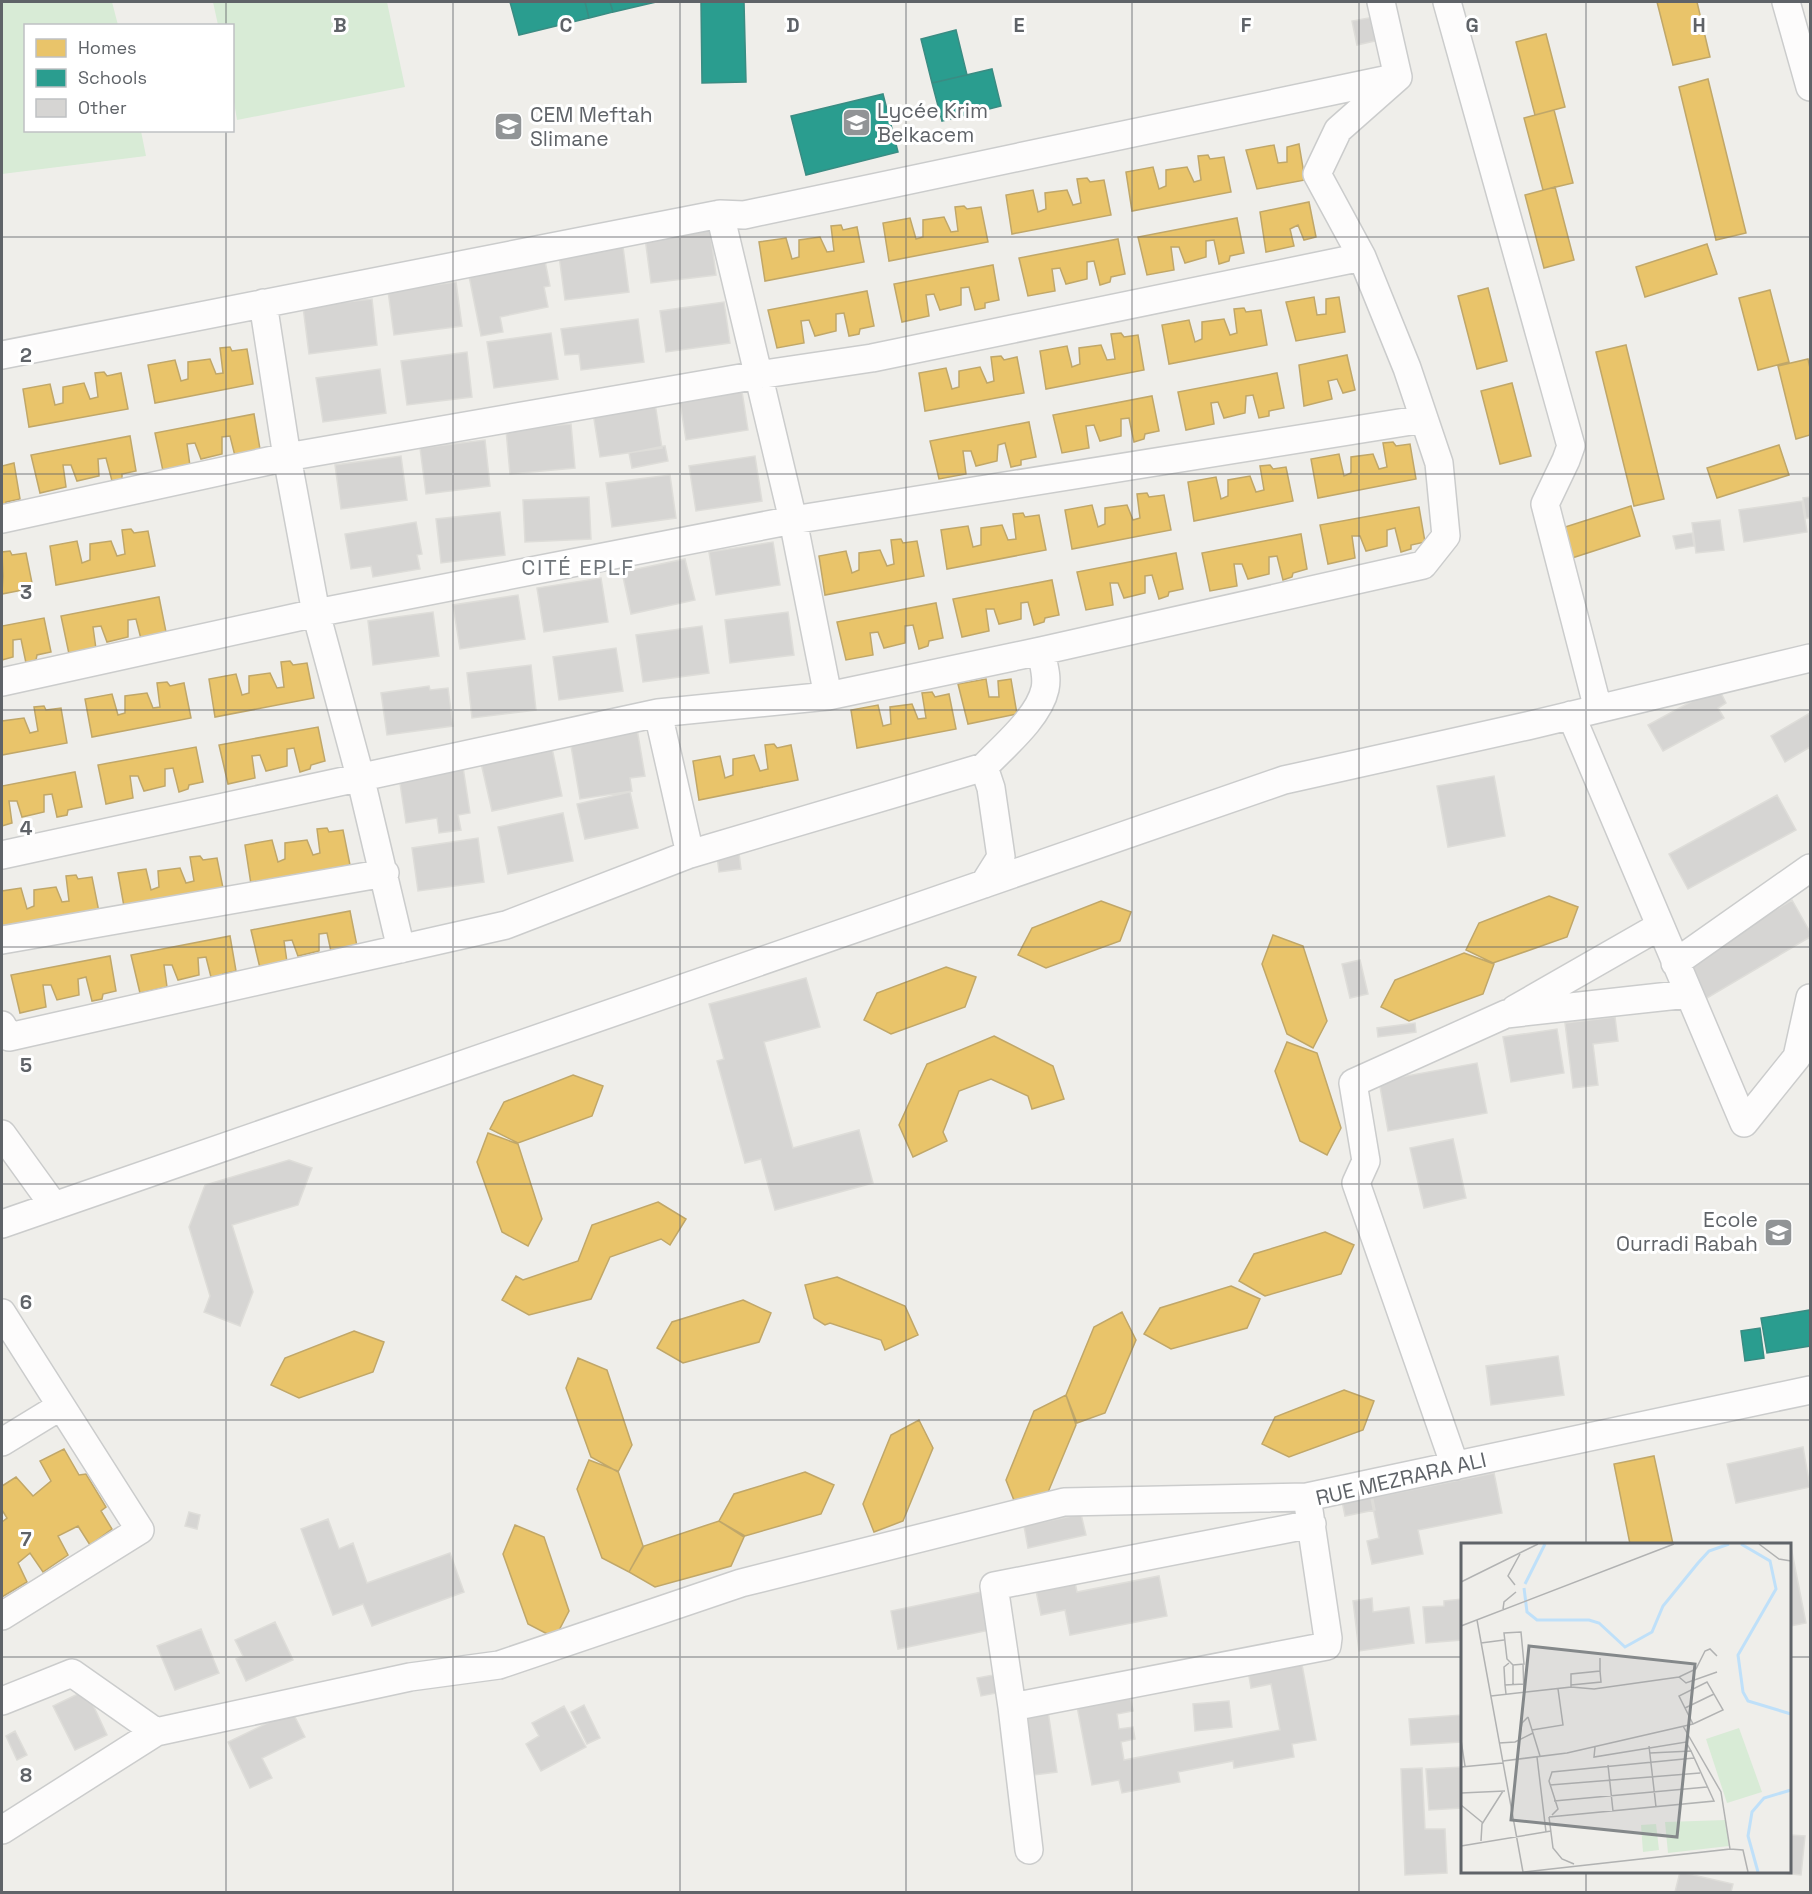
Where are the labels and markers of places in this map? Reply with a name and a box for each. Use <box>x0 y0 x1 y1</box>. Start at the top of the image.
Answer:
place label: Lycée Krim Belkacem <box>877 97 988 148</box>
place label: CEM Meftah Slimane <box>530 101 653 152</box>
school or university icon: Lycée Krim Belkacem <box>840 107 872 139</box>
school or university icon: CEM Meftah Slimane <box>493 111 525 143</box>
place label: Ecole Ourradi Rabah <box>1616 1206 1758 1257</box>
school or university icon: Ecole Ourradi Rabah <box>1763 1216 1795 1248</box>

